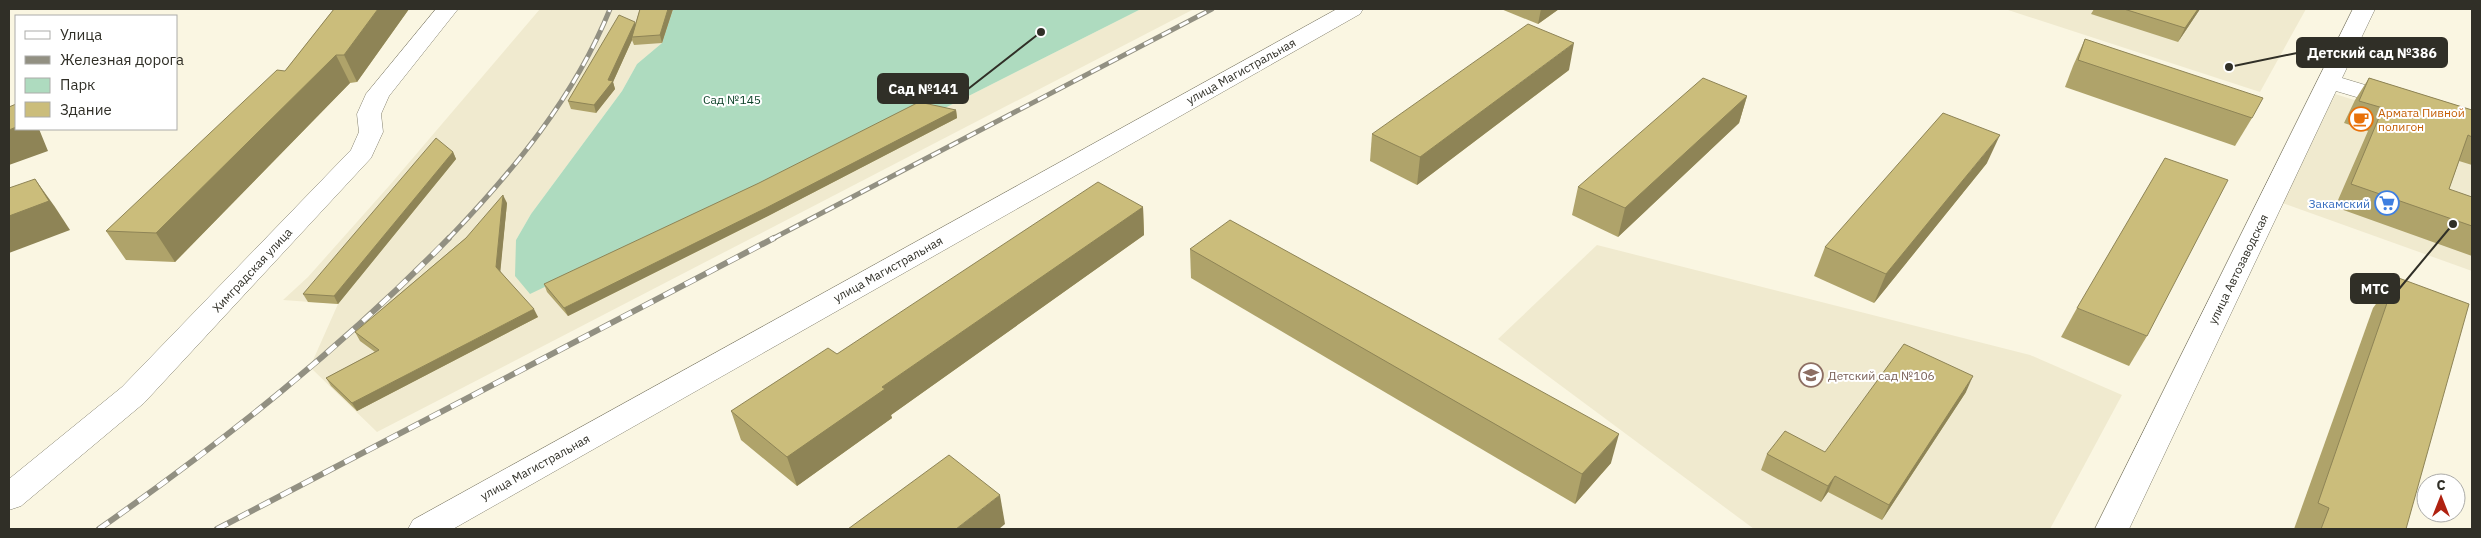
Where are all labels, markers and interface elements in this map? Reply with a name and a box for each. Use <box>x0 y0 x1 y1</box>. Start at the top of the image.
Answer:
legend <box>15 15 178 130</box>
text: Улица <box>60 25 102 44</box>
street label: улица Магистральная <box>1184 35 1298 107</box>
callout: Детский сад №386 <box>2297 38 2447 67</box>
text: Детский сад №386 <box>2307 44 2437 62</box>
text: Железная дорога <box>60 50 184 69</box>
callout: Сад №141 <box>878 74 968 103</box>
text: Парк <box>60 75 95 94</box>
text: Сад №141 <box>888 80 958 98</box>
park label: Сад №145 <box>703 92 761 107</box>
text: Здание <box>60 100 112 119</box>
place label: Армата Пивной полигон <box>2378 105 2465 134</box>
cafe icon: Армата Пивной полигон <box>2348 106 2374 132</box>
supermarket icon: Закамский <box>2374 190 2400 216</box>
place label: Закамский <box>2308 196 2370 211</box>
street label: улица Автозаводская <box>2205 211 2271 327</box>
street label: Химградская улица <box>209 224 295 315</box>
street label: улица Магистральная <box>831 233 945 305</box>
callout: МТС <box>2351 274 2399 303</box>
text: МТС <box>2361 280 2389 298</box>
school or university icon: Детский сад №106 <box>1798 362 1824 388</box>
place label: Детский сад №106 <box>1828 368 1935 383</box>
street label: улица Магистральная <box>478 431 592 503</box>
north arrow <box>2416 473 2466 523</box>
text: С <box>2436 476 2446 494</box>

